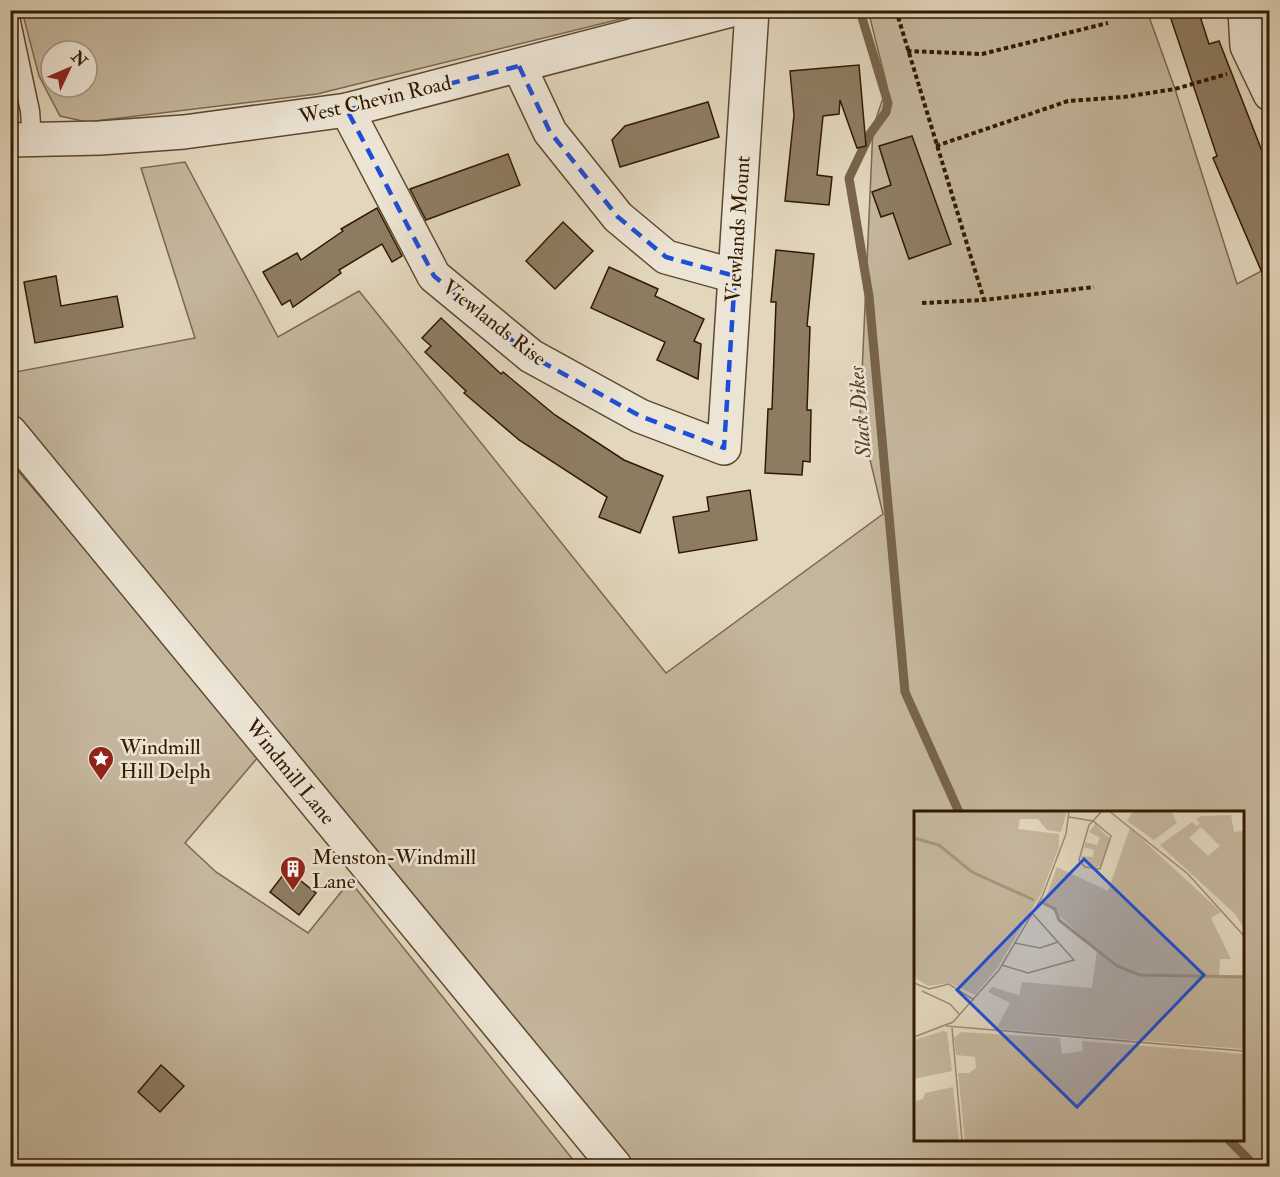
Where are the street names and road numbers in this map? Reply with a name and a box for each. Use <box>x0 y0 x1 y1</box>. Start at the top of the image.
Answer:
street label: West Chevin Road <box>295 69 455 131</box>
street label: Viewlands Mount <box>719 155 757 303</box>
street label: Viewlands Rise <box>436 274 552 372</box>
street label: Windmill Lane <box>238 713 341 831</box>

